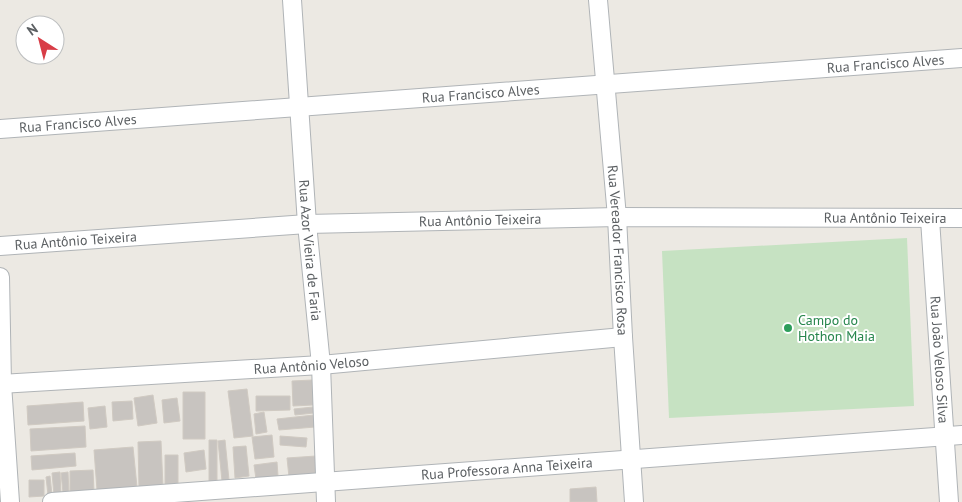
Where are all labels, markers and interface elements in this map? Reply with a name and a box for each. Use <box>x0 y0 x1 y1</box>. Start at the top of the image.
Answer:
north arrow <box>15 15 65 65</box>
text: N <box>23 19 41 39</box>
street label: Rua Francisco Alves <box>826 50 945 77</box>
street label: Rua Francisco Alves <box>421 80 540 107</box>
street label: Rua Francisco Alves <box>18 110 137 137</box>
street label: Rua Vereador Francisco Rosa <box>603 164 632 336</box>
street label: Rua Azor Vieira de Faria <box>295 179 326 322</box>
street label: Rua Antônio Teixeira <box>824 209 947 227</box>
street label: Rua Antônio Teixeira <box>419 210 542 230</box>
street label: Rua Antônio Teixeira <box>14 227 138 254</box>
street label: Rua João Veloso Silva <box>926 295 953 424</box>
place label: Campo do Hothon Maia <box>798 311 875 345</box>
marker: Campo do Hothon Maia <box>782 322 794 334</box>
street label: Rua Antônio Veloso <box>253 352 370 378</box>
street label: Rua Professora Anna Teixeira <box>420 453 593 484</box>

